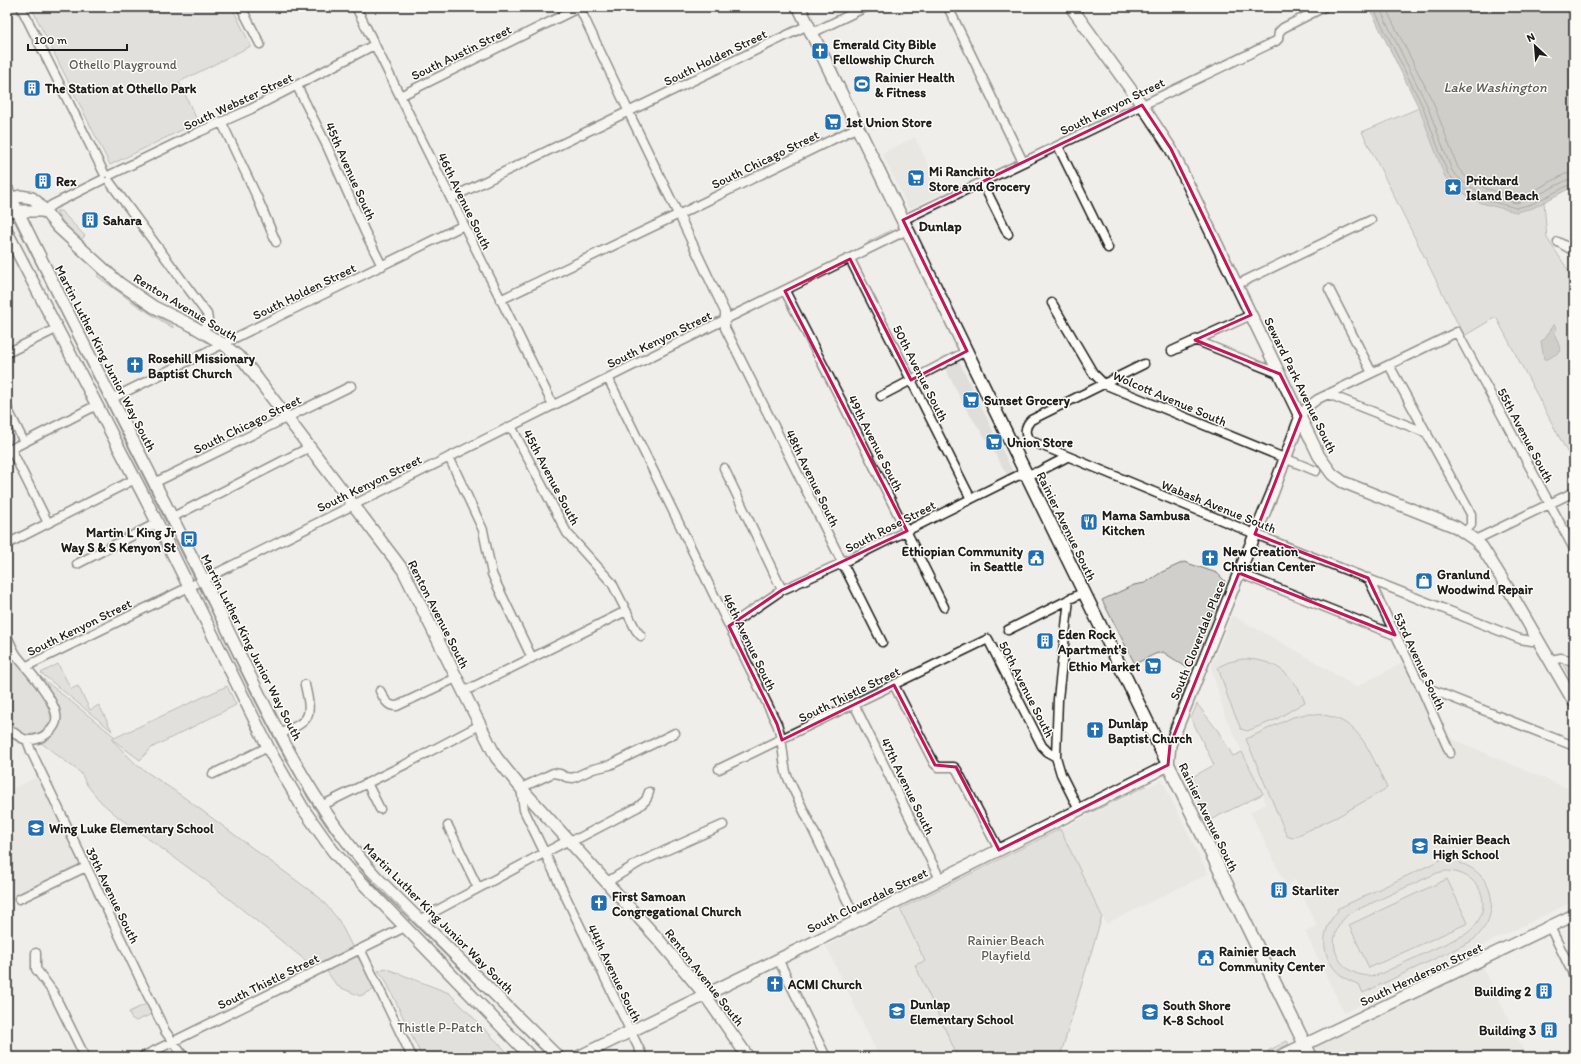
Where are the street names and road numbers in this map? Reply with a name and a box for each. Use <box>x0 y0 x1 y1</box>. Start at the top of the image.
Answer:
street label: South Austin Street <box>409 22 514 83</box>
street label: South Holden Street <box>661 26 769 89</box>
street label: South Webster Street <box>181 69 295 133</box>
street label: South Kenyon Street <box>1057 75 1167 138</box>
street label: 45th Avenue South <box>322 120 379 223</box>
street label: South Chicago Street <box>709 127 822 192</box>
street label: 46th Avenue South <box>435 150 495 252</box>
street label: South Holden Street <box>250 260 358 323</box>
street label: Martin Luther King Junior Way South <box>52 263 159 454</box>
street label: Renton Avenue South <box>131 270 241 345</box>
street label: South Kenyon Street <box>604 308 714 371</box>
street label: Seward Park Avenue South <box>1261 315 1340 456</box>
street label: 50th Avenue South <box>890 323 951 424</box>
street label: Wolcott Avenue South <box>1110 368 1229 429</box>
street label: 55th Avenue South <box>1494 385 1557 485</box>
street label: South Chicago Street <box>191 392 304 457</box>
street label: 49th Avenue South <box>845 393 906 494</box>
street label: 45th Avenue South <box>520 427 583 528</box>
street label: 48th Avenue South <box>783 427 843 530</box>
street label: South Kenyon Street <box>314 452 424 515</box>
street label: Rainier Avenue South <box>1034 469 1100 584</box>
street label: Wabash Avenue South <box>1159 477 1279 536</box>
street label: South Rose Street <box>842 497 938 556</box>
street label: Martin Luther King Junior Way South <box>198 552 305 743</box>
street label: Renton Avenue South <box>405 558 472 671</box>
street label: South Cloverdale Place <box>1167 578 1228 702</box>
street label: 46th Avenue South <box>720 591 780 693</box>
street label: South Kenyon Street <box>24 596 134 659</box>
street label: 53rd Avenue South <box>1390 610 1449 713</box>
street label: 50th Avenue South <box>996 639 1057 740</box>
street label: South Thistle Street <box>796 663 902 725</box>
street label: 47th Avenue South <box>878 736 938 837</box>
street label: Rainier Avenue South <box>1176 760 1242 875</box>
street label: Martin Luther King Junior Way South <box>360 840 517 997</box>
street label: 39th Avenue South <box>83 845 142 946</box>
street label: South Cloverdale Street <box>805 865 930 936</box>
street label: 44th Avenue South <box>584 922 645 1025</box>
street label: Renton Avenue South <box>662 926 747 1029</box>
street label: South Henderson Street <box>1357 939 1485 1010</box>
street label: South Thistle Street <box>215 950 321 1012</box>

